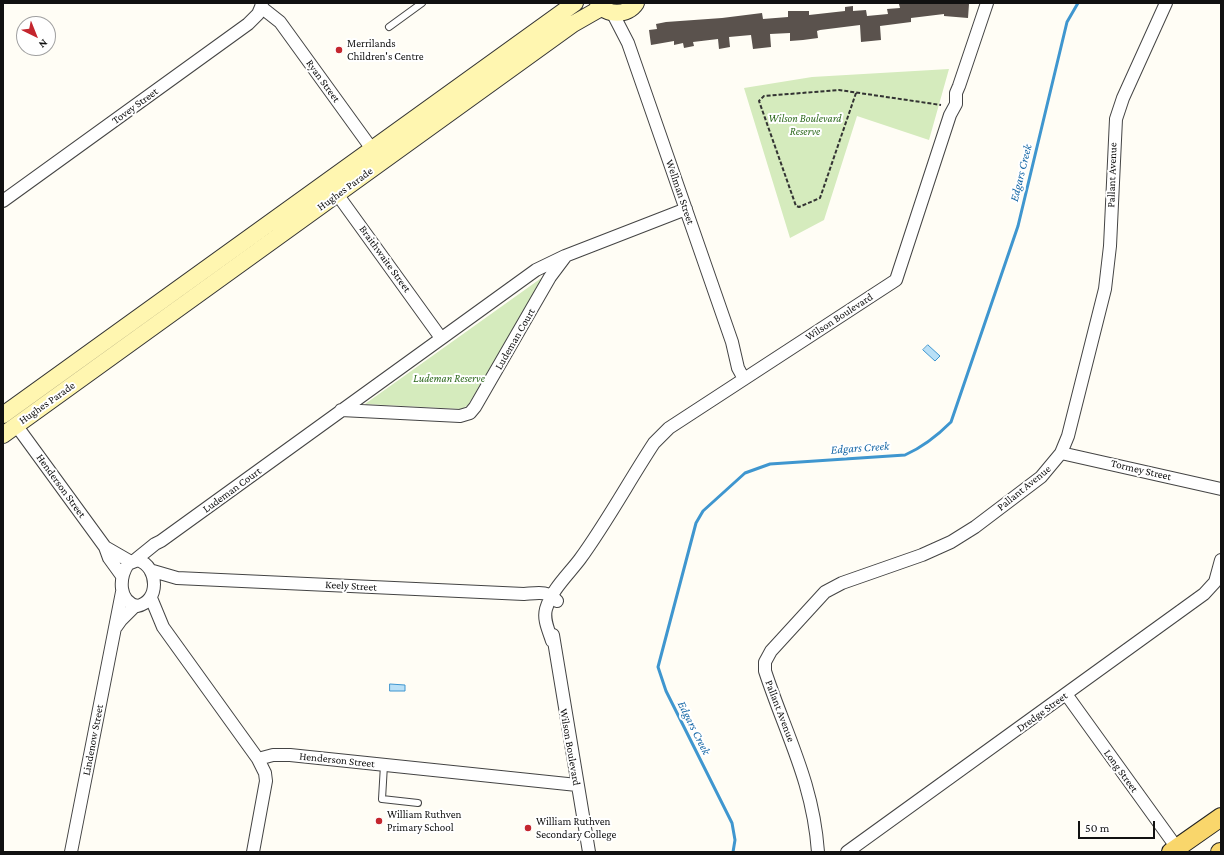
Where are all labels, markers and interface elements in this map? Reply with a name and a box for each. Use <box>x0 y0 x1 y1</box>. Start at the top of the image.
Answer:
north arrow <box>16 16 56 56</box>
text: N <box>37 37 50 51</box>
place label: Merrilands Children's Centre <box>347 37 424 63</box>
marker: Merrilands Children's Centre <box>334 45 344 55</box>
street label: Ryan Street <box>303 57 343 105</box>
street label: Tovey Street <box>109 85 161 127</box>
park label: Wilson Boulevard Reserve <box>769 112 841 138</box>
street label: Pallant Avenue <box>1104 142 1120 208</box>
water label: Edgars Creek <box>1007 143 1035 203</box>
street label: Wellman Street <box>663 158 697 226</box>
street label: Hughes Parade <box>315 164 375 214</box>
street label: Braithwaite Street <box>356 223 414 295</box>
street label: Wilson Boulevard <box>803 290 875 344</box>
street label: Ludeman Court <box>492 306 538 372</box>
park label: Ludeman Reserve <box>413 372 485 386</box>
street label: Hughes Parade <box>16 379 78 427</box>
water label: Edgars Creek <box>830 439 890 457</box>
street label: Henderson Street <box>33 451 89 521</box>
street label: Tormey Street <box>1110 457 1172 483</box>
street label: Pallant Avenue <box>994 462 1054 514</box>
street label: Ludeman Court <box>200 464 264 516</box>
street label: Keely Street <box>325 578 377 594</box>
street label: Pallant Avenue <box>762 678 798 744</box>
street label: Dredge Street <box>1014 689 1070 735</box>
water label: Edgars Creek <box>674 699 714 757</box>
street label: Lindenow Street <box>80 703 106 777</box>
street label: Wilson Boulevard <box>557 707 583 787</box>
street label: Long Street <box>1101 747 1141 795</box>
street label: Henderson Street <box>299 749 375 771</box>
place label: William Ruthven Primary School <box>387 808 461 834</box>
scale bar <box>1080 813 1157 839</box>
place label: William Ruthven Secondary College <box>536 815 616 841</box>
marker: William Ruthven Primary School <box>374 816 384 826</box>
text: 50 m <box>1085 821 1109 835</box>
marker: William Ruthven Secondary College <box>523 823 533 833</box>

